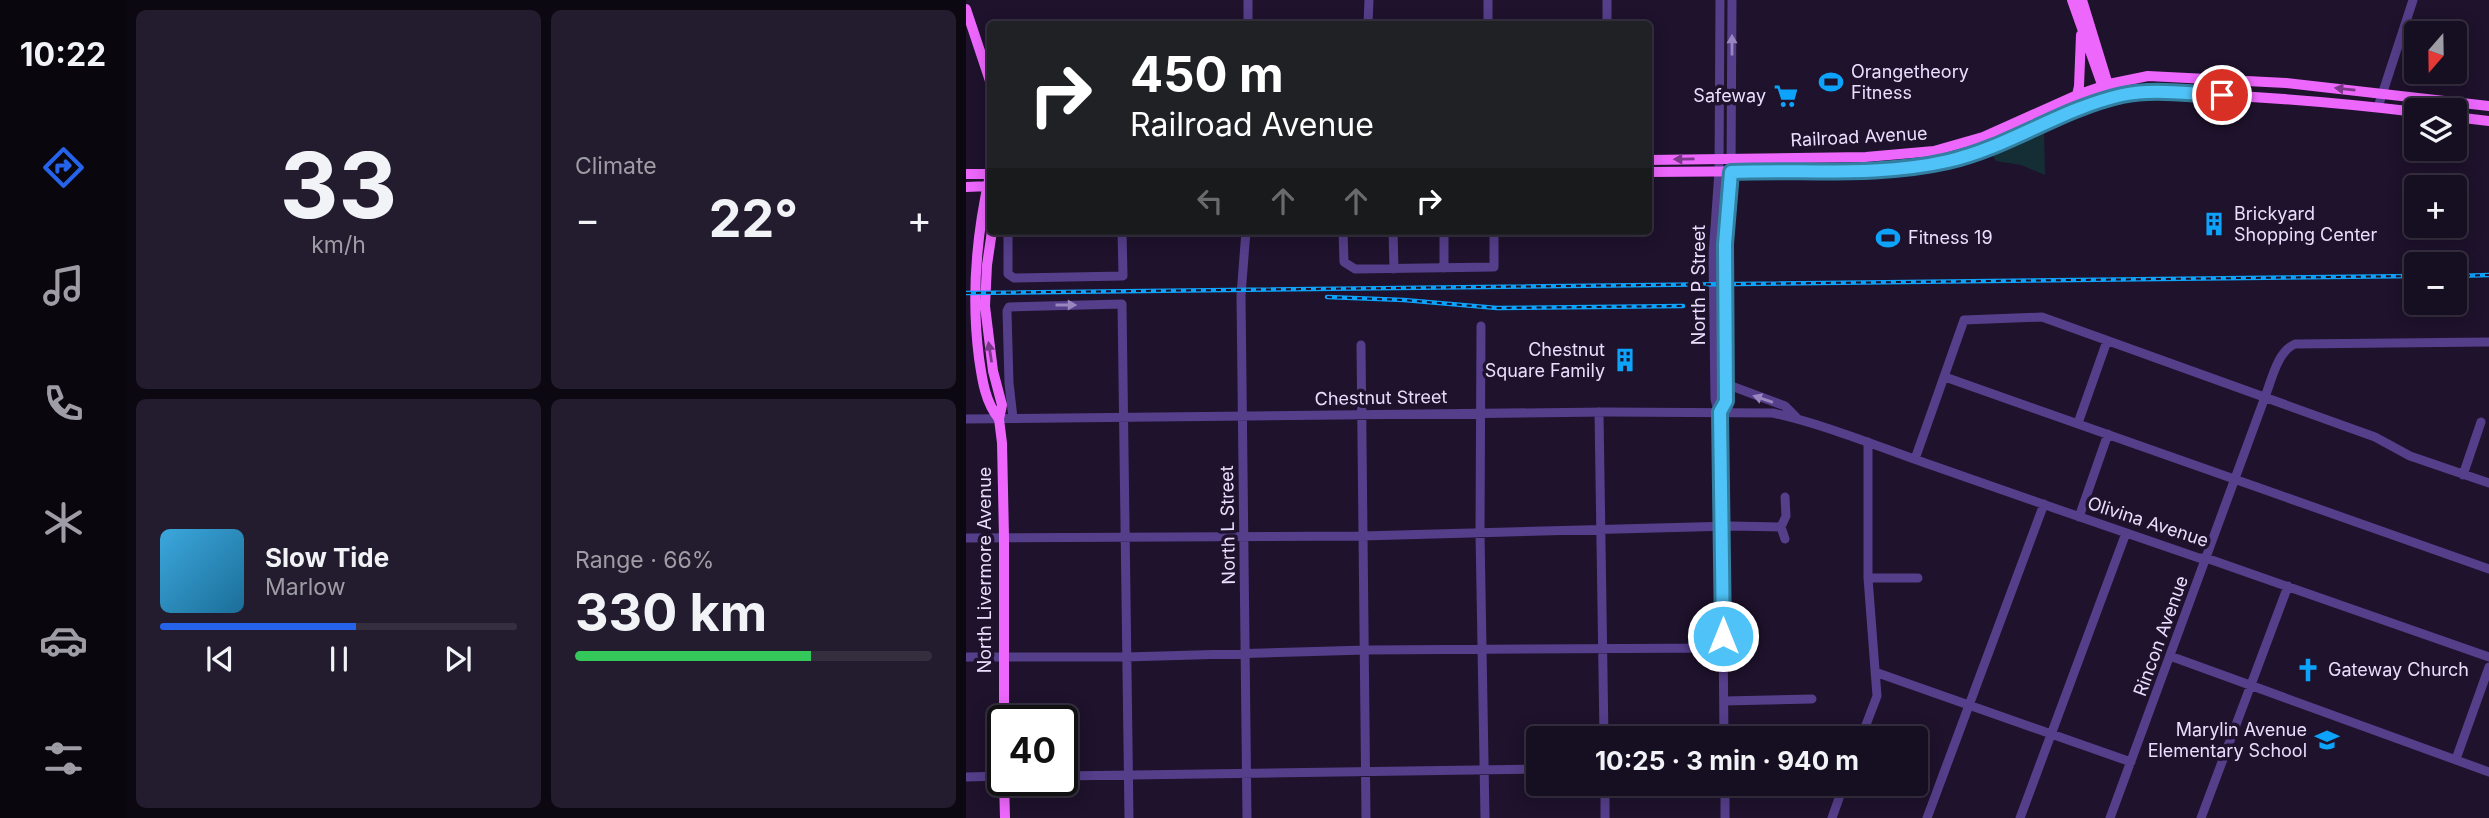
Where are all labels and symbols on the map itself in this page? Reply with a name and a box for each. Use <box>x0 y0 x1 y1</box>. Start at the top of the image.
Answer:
north arrow <box>2404 21 2468 84</box>
one-way arrow <box>1726 33 1738 55</box>
place label: Orangetheory Fitness <box>1851 61 1969 103</box>
pin <box>2192 65 2252 125</box>
sports icon: Orangetheory Fitness <box>1817 68 1845 96</box>
supermarket icon: Safeway <box>1772 82 1800 110</box>
one-way arrow <box>2334 83 2356 94</box>
place label: Safeway <box>1693 85 1766 106</box>
street label: Railroad Avenue <box>1790 122 1928 151</box>
one-way arrow <box>1673 153 1695 165</box>
place label: Brickyard Shopping Center <box>2234 203 2378 245</box>
building icon: Brickyard Shopping Center <box>2200 210 2228 238</box>
sports icon: Fitness 19 <box>1874 224 1902 252</box>
street label: North P Street <box>1688 225 1709 345</box>
place label: Fitness 19 <box>1908 227 1993 248</box>
one-way arrow <box>1055 299 1077 311</box>
place label: Chestnut Square Family <box>1485 339 1605 381</box>
one-way arrow <box>984 341 995 363</box>
building icon: Chestnut Square Family <box>1611 346 1639 374</box>
street label: Chestnut Street <box>1314 386 1448 409</box>
one-way arrow <box>1752 393 1773 404</box>
street label: North L Street <box>1216 465 1239 585</box>
street label: North Livermore Avenue <box>974 467 995 673</box>
street label: Olivina Avenue <box>2085 492 2211 551</box>
street label: Rincon Avenue <box>2129 573 2192 699</box>
position arrow <box>1686 599 1760 673</box>
church icon: Gateway Church <box>2294 656 2322 684</box>
place label: Gateway Church <box>2328 659 2469 680</box>
speed limit sign: 40 <box>987 705 1078 796</box>
place label: Marylin Avenue Elementary School <box>2148 719 2307 761</box>
school or university icon: Marylin Avenue Elementary School <box>2313 726 2341 754</box>

